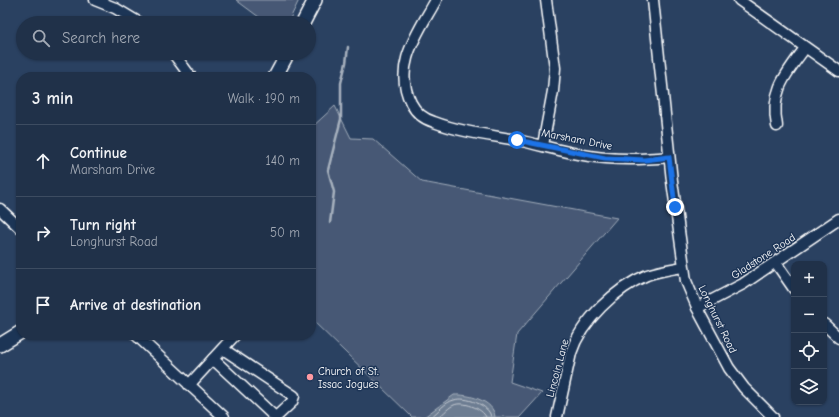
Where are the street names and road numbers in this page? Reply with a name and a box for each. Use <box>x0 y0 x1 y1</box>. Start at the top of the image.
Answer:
street label: Marsham Drive <box>540 126 614 153</box>
street label: Gladstone Road <box>729 231 798 282</box>
street label: Longhurst Road <box>695 283 740 356</box>
street label: Lincoln Lane <box>543 337 572 399</box>

